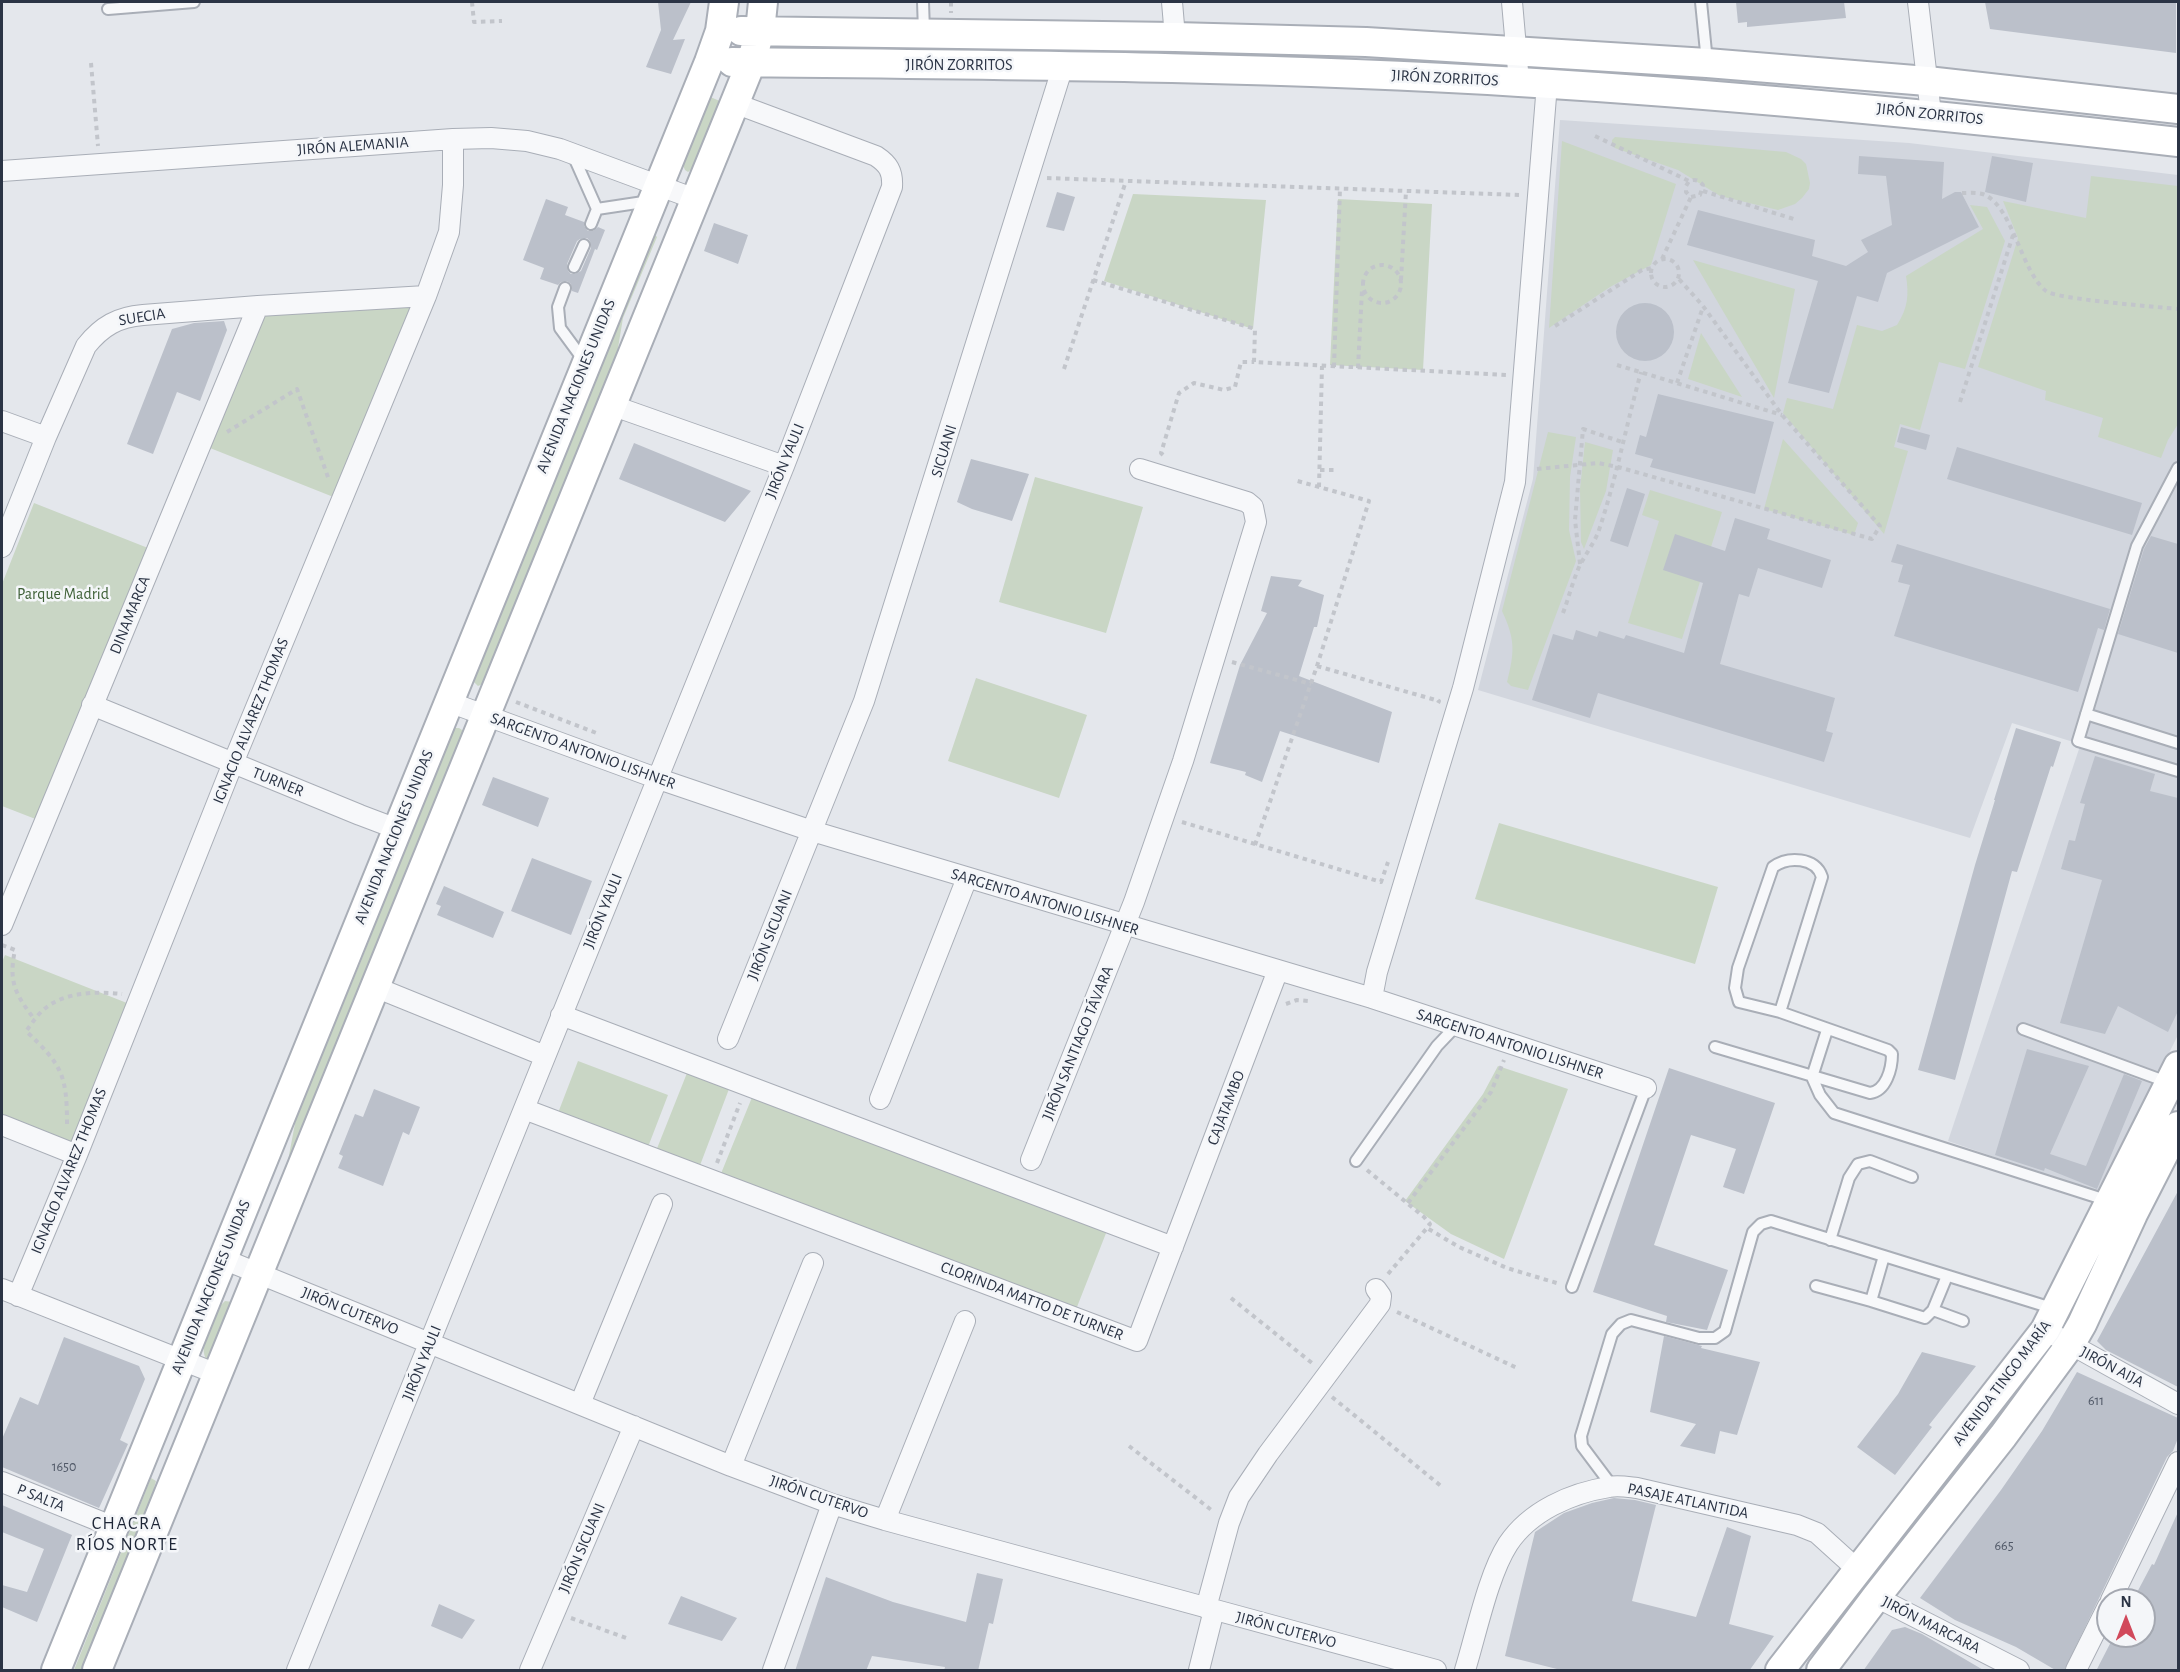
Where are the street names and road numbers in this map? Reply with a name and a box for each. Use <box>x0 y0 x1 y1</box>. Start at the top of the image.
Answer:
street label: JIRÓN ZORRITOS <box>905 55 1013 75</box>
street label: JIRÓN ZORRITOS <box>1391 66 1499 90</box>
street label: JIRÓN ZORRITOS <box>1876 99 1984 129</box>
street label: JIRÓN ALEMANIA <box>297 133 409 159</box>
street label: AVENIDA NACIONES UNIDAS <box>532 296 620 476</box>
street label: SUECIA <box>117 304 167 330</box>
street label: JIRÓN YAULI <box>761 421 809 501</box>
street label: SICUANI <box>927 422 961 480</box>
street label: DINAMARCA <box>106 573 154 657</box>
street label: IGNACIO ALVAREZ THOMAS <box>209 635 293 807</box>
street label: SARGENTO ANTONIO LISHNER <box>488 709 678 793</box>
street label: AVENIDA NACIONES UNIDAS <box>350 747 438 927</box>
street label: TURNER <box>249 763 307 801</box>
street label: SARGENTO ANTONIO LISHNER <box>949 864 1141 940</box>
street label: JIRÓN YAULI <box>579 871 627 951</box>
street label: JIRÓN SICUANI <box>743 887 797 983</box>
street label: JIRÓN SANTIAGO TÁVARA <box>1038 963 1118 1123</box>
street label: SARGENTO ANTONIO LISHNER <box>1414 1005 1606 1083</box>
street label: CAJATAMBO <box>1203 1068 1249 1148</box>
street label: IGNACIO ALVAREZ THOMAS <box>27 1085 111 1257</box>
street label: AVENIDA NACIONES UNIDAS <box>167 1197 255 1377</box>
street label: CLORINDA MATTO DE TURNER <box>938 1257 1126 1345</box>
street label: JIRÓN CUTERVO <box>299 1283 401 1339</box>
street label: AVENIDA TINGO MARÍA <box>1948 1316 2056 1450</box>
street label: JIRÓN YAULI <box>398 1323 446 1403</box>
street label: JIRÓN AIJA <box>2077 1342 2147 1392</box>
street label: JIRÓN CUTERVO <box>767 1471 871 1523</box>
street label: PASAJE ATLANTIDA <box>1626 1479 1750 1523</box>
street label: P SALTA <box>14 1480 68 1516</box>
street label: JIRÓN SICUANI <box>554 1500 610 1596</box>
street label: JIRÓN MARCARA <box>1879 1592 1983 1658</box>
street label: JIRÓN CUTERVO <box>1234 1607 1338 1653</box>

